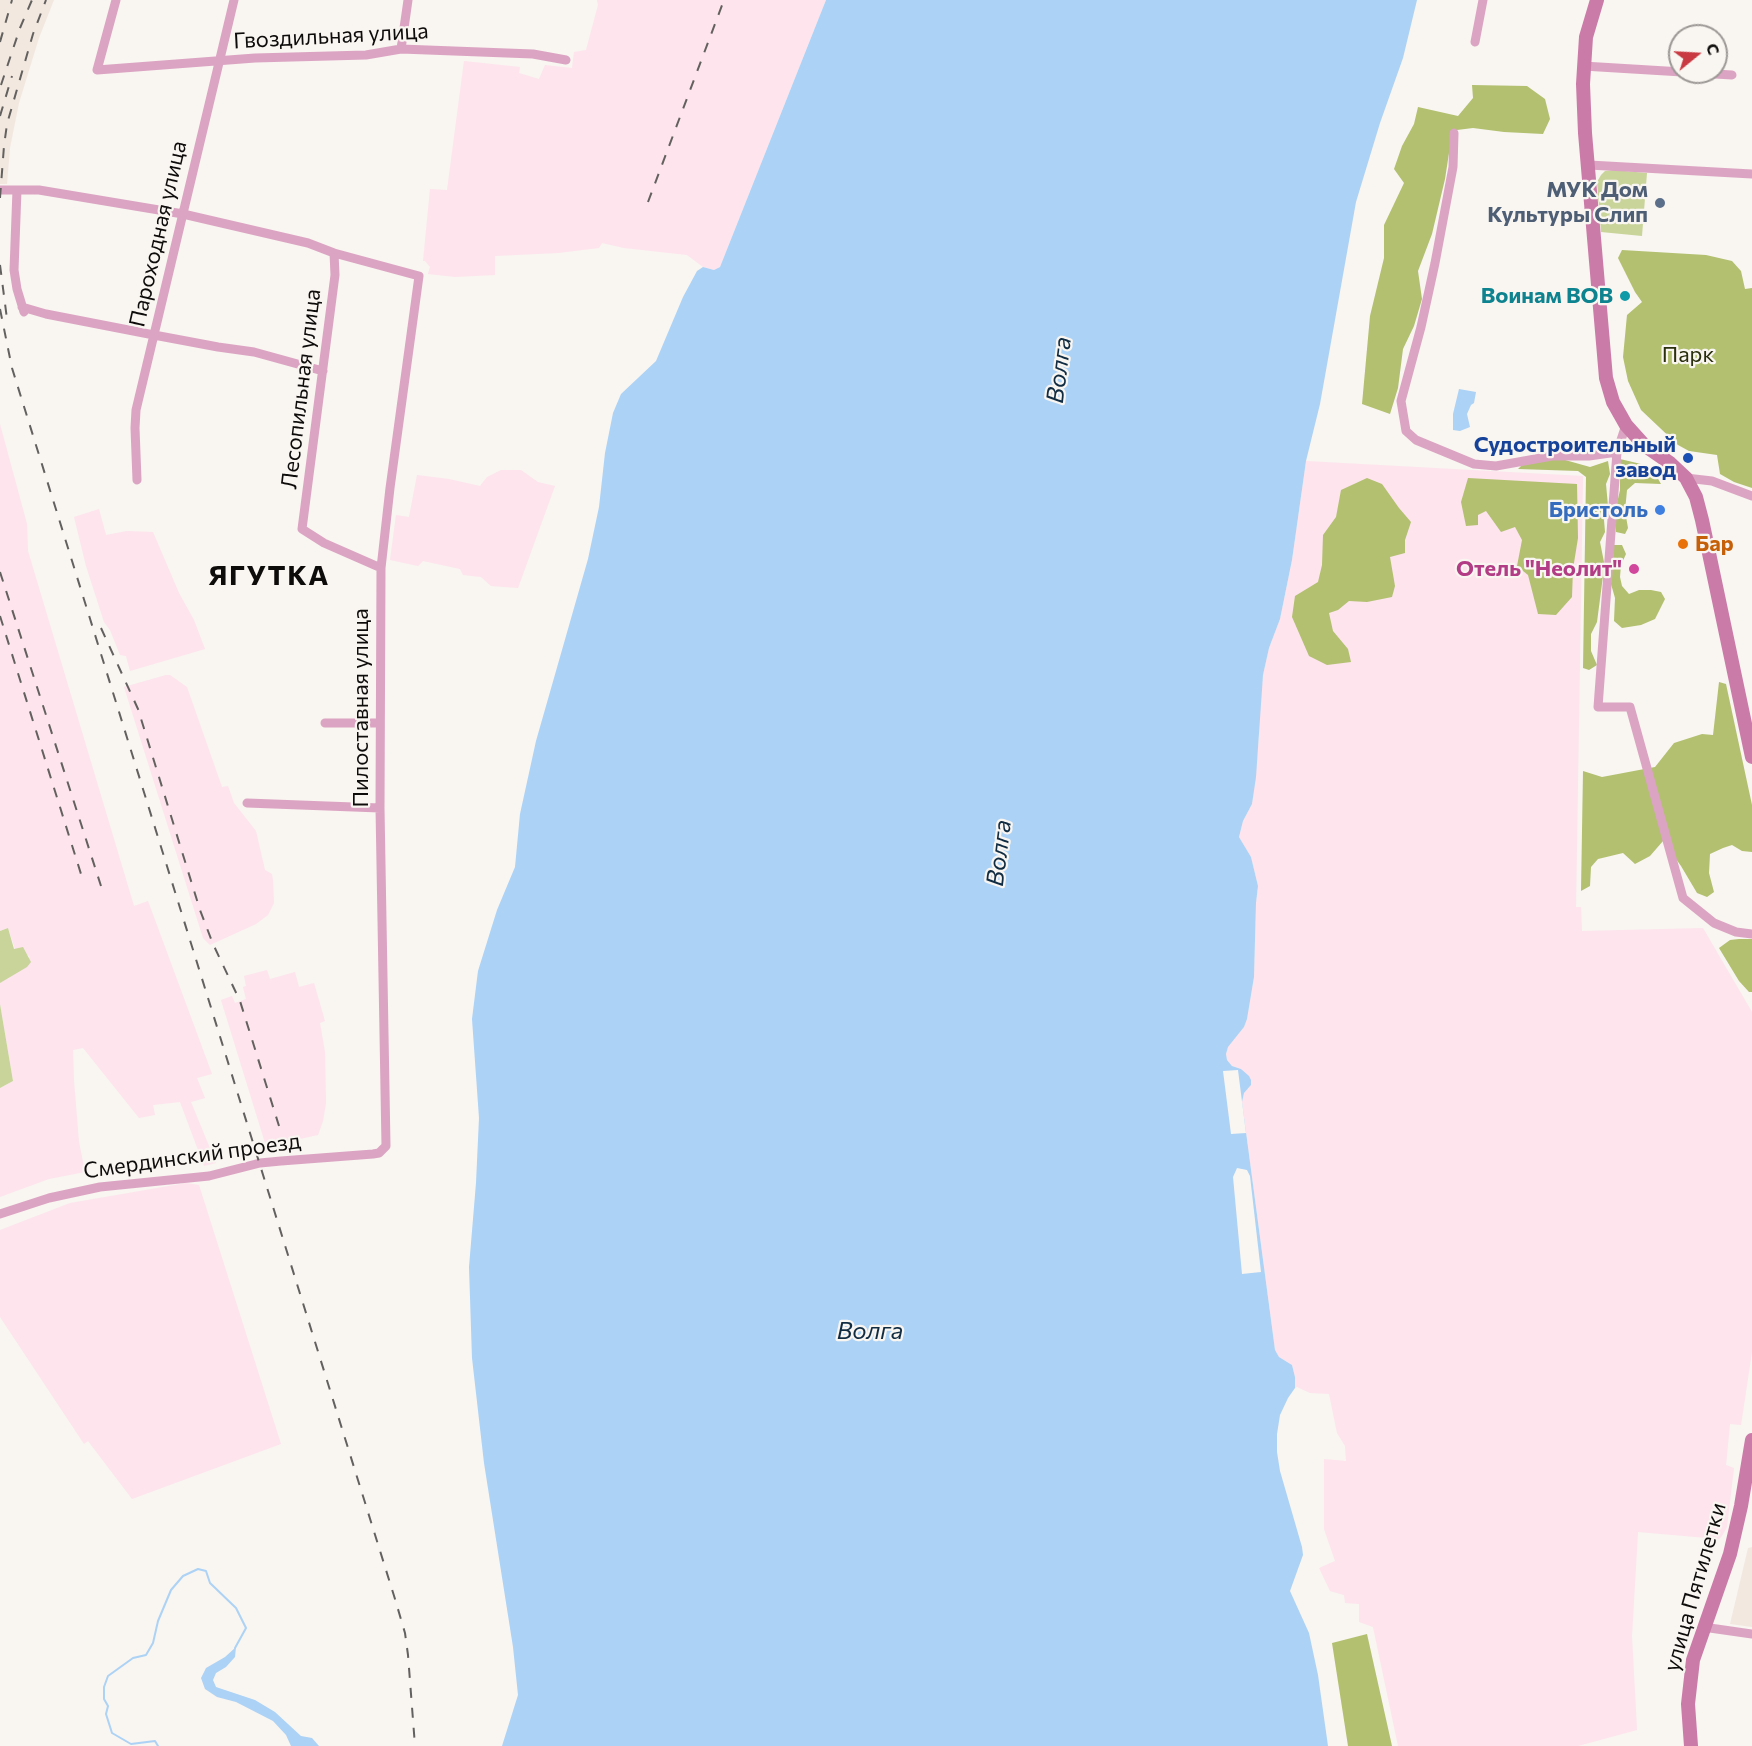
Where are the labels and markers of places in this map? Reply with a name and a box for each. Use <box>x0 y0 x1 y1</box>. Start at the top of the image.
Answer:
place label: МУК Дом Культуры Слип <box>1487 177 1648 228</box>
marker: МУК Дом Культуры Слип <box>1653 196 1667 210</box>
place label: Воинам ВОВ <box>1481 283 1613 309</box>
marker: Воинам ВОВ <box>1618 289 1632 303</box>
place label: Судостроительный завод <box>1474 432 1676 484</box>
marker: Судостроительный завод <box>1681 451 1695 465</box>
place label: Бристоль <box>1549 497 1648 523</box>
marker: Бристоль <box>1653 503 1667 517</box>
place label: Бар <box>1695 531 1734 557</box>
marker: Бар <box>1676 537 1690 551</box>
place label: Отель "Неолит" <box>1456 556 1622 582</box>
marker: Отель "Неолит" <box>1627 562 1641 576</box>

